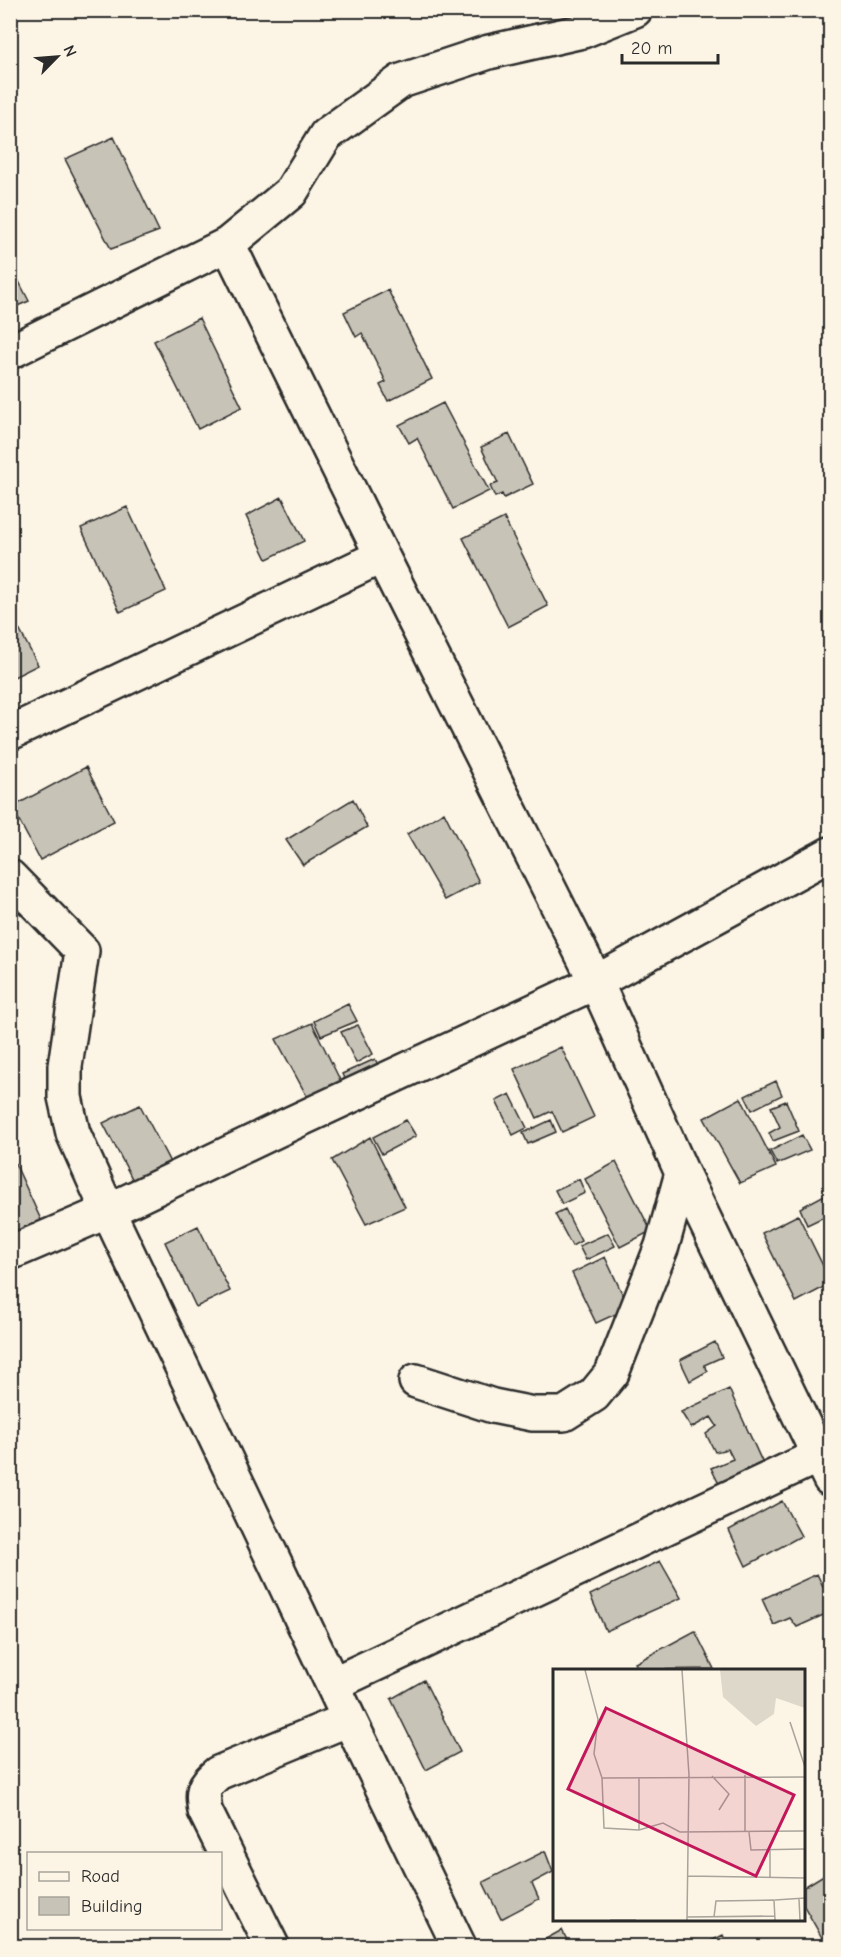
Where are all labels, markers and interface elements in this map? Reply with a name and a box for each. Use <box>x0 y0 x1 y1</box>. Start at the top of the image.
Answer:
north arrow <box>27 27 87 87</box>
scale bar <box>622 27 718 65</box>
text: 20 m <box>631 38 672 59</box>
text: N <box>59 43 80 60</box>
inset map <box>553 1669 805 1921</box>
legend <box>27 1852 222 1930</box>
text: Road <box>81 1866 120 1887</box>
text: Building <box>81 1896 143 1917</box>

